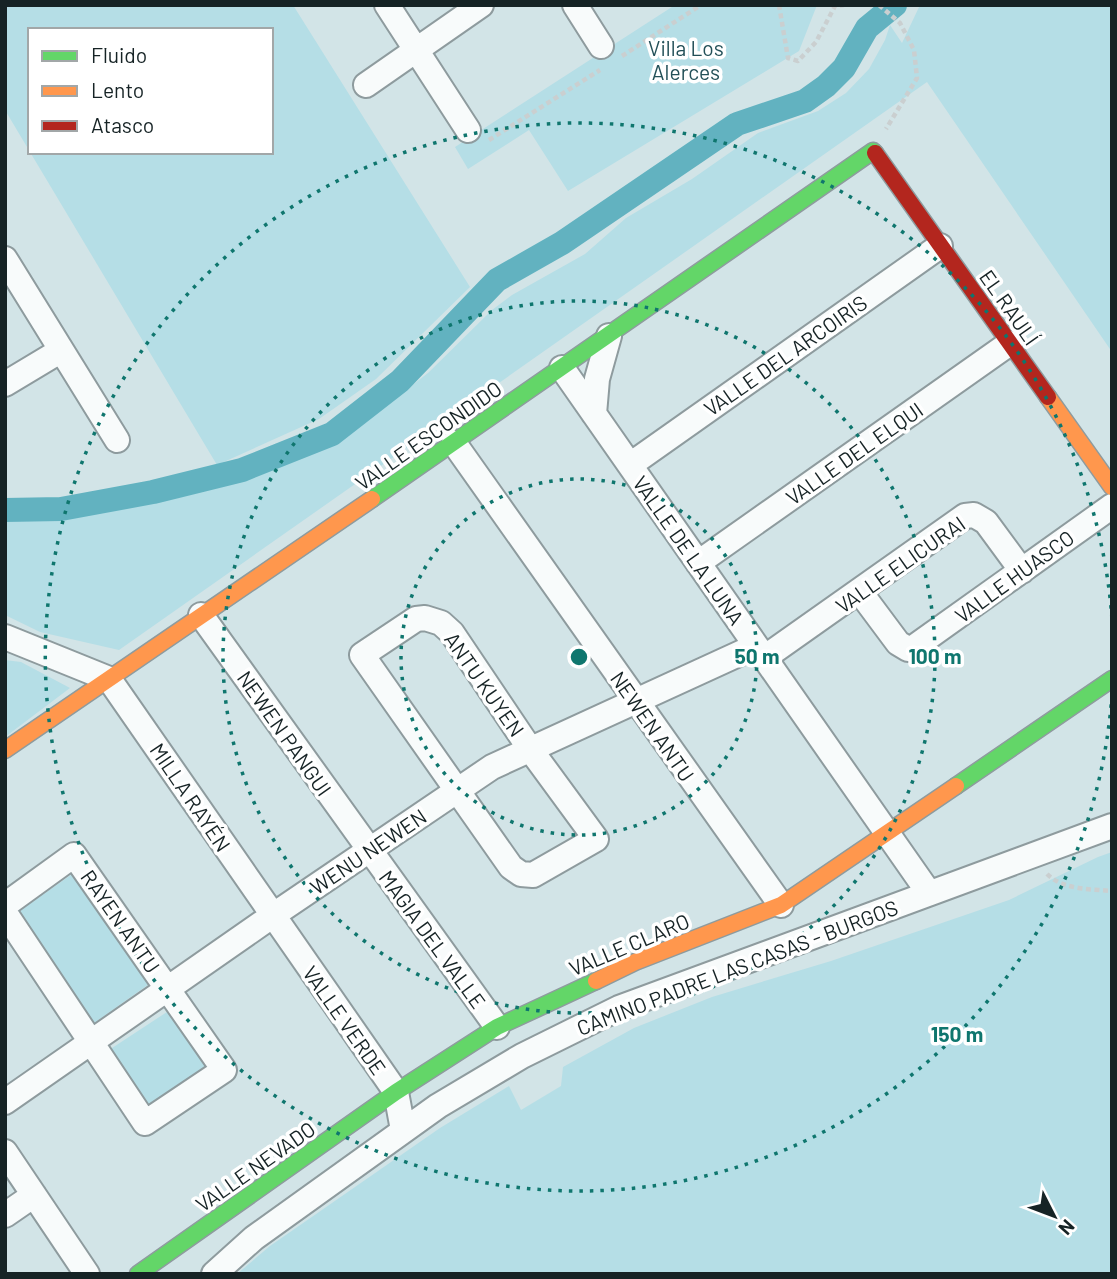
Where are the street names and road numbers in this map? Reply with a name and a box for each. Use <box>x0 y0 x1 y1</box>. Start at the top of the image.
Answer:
street label: EL RAULÍ <box>975 265 1045 349</box>
street label: VALLE DEL ARCOIRIS <box>699 289 871 421</box>
street label: VALLE ESCONDIDO <box>350 375 506 495</box>
street label: VALLE DEL ELQUI <box>781 396 927 510</box>
street label: VALLE DE LA LUNA <box>628 471 750 629</box>
street label: VALLE ELICURAI <box>831 510 969 618</box>
street label: VALLE HUASCO <box>950 524 1078 628</box>
street label: ANTU KUYEN <box>440 627 530 741</box>
street label: NEWEN PANGUI <box>233 666 337 800</box>
street label: NEWEN ANTU <box>606 666 700 786</box>
street label: MILLA RAYÉN <box>146 738 236 856</box>
street label: WENU NEWEN <box>305 803 431 899</box>
street label: RAYEN ANTU <box>76 865 166 977</box>
street label: MAGIA DEL VALLE <box>375 865 491 1013</box>
street label: CAMINO PADRE LAS CASAS - BURGOS <box>573 894 901 1040</box>
street label: VALLE CLARO <box>565 907 693 981</box>
street label: VALLE VERDE <box>298 961 392 1079</box>
street label: VALLE NEVADO <box>190 1116 320 1216</box>

